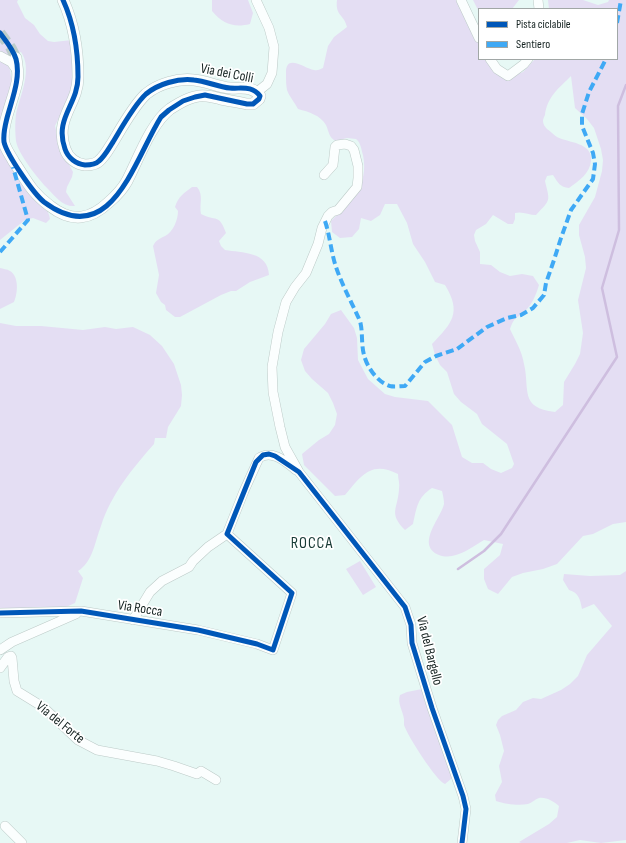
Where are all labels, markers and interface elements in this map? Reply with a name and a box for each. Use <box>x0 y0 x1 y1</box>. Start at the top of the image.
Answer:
legend <box>478 8 618 60</box>
text: Pista ciclabile <box>516 17 571 32</box>
text: Sentiero <box>516 37 550 52</box>
street label: Via dei Colli <box>199 61 255 87</box>
district label: ROCCA <box>291 534 333 554</box>
street label: Via Rocca <box>116 597 164 621</box>
street label: Via del Bargello <box>412 615 446 687</box>
street label: Via del Forte <box>32 698 88 748</box>

